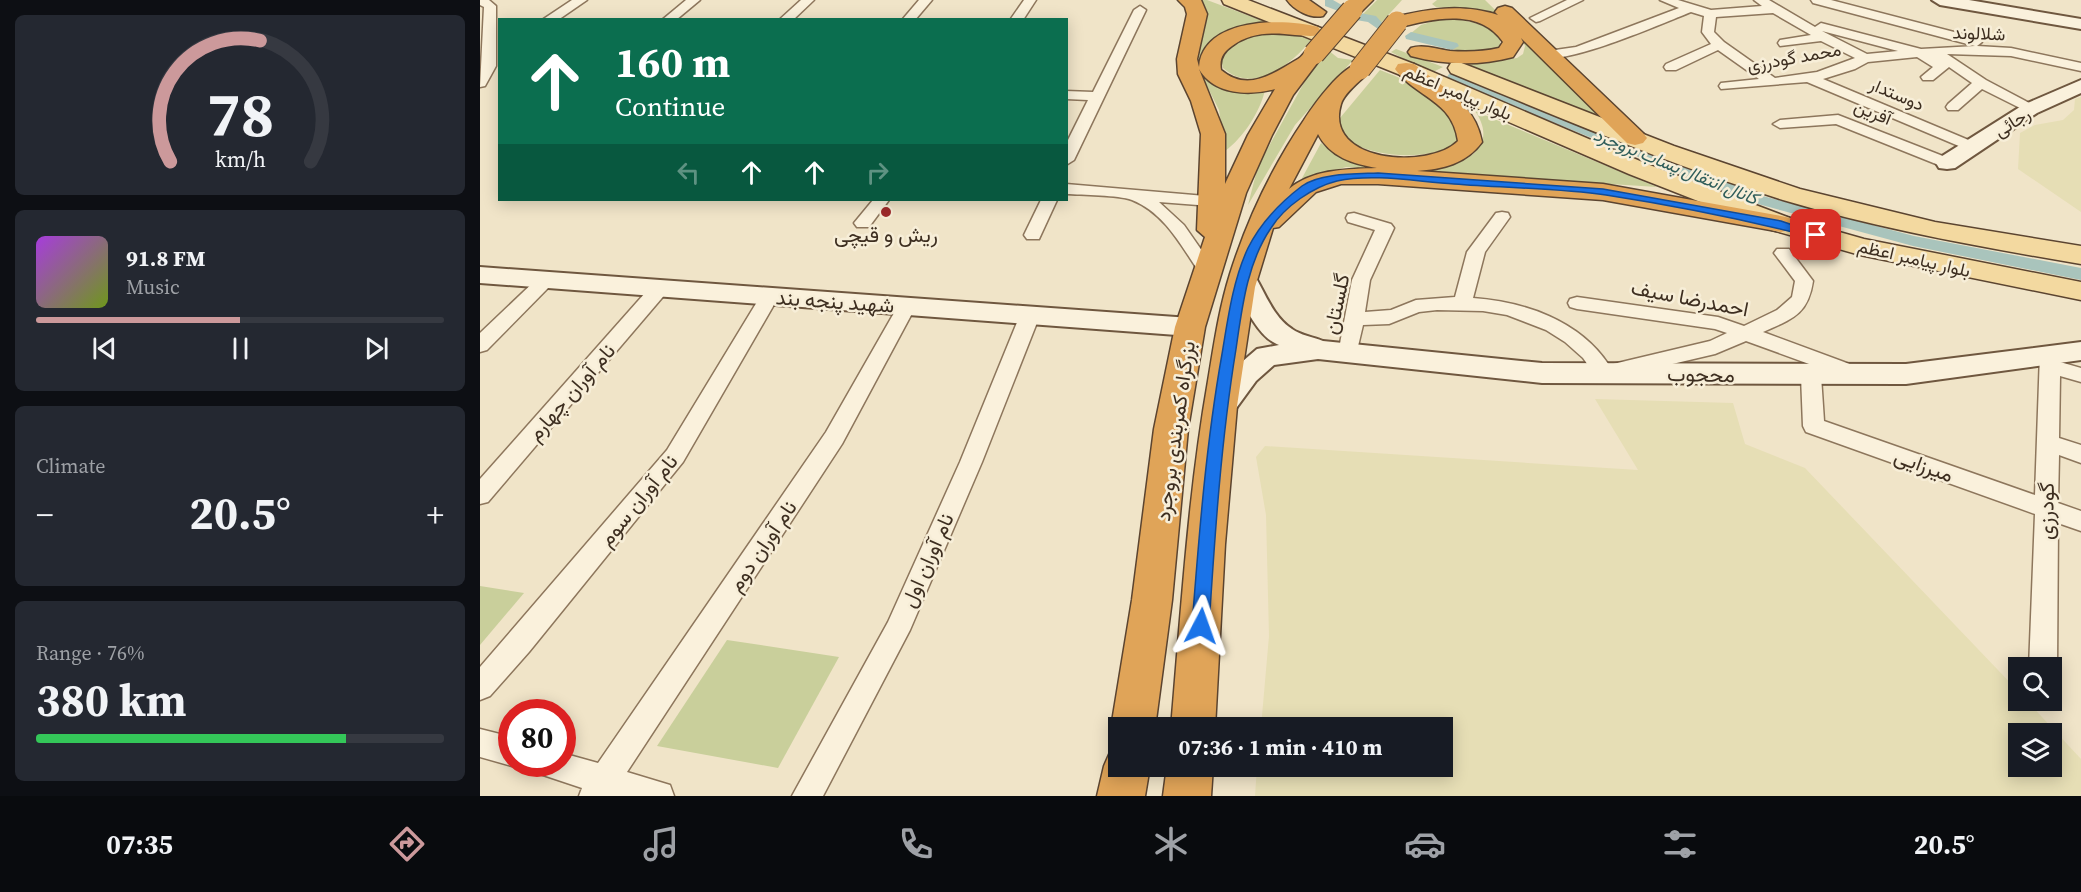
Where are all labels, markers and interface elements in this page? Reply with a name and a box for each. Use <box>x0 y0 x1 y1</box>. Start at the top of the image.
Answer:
street label: شلالوند <box>1952 20 2006 46</box>
text: 160 m <box>615 33 730 91</box>
street label: محمد گودرزی <box>1745 36 1843 78</box>
icon: ahead <box>516 42 594 120</box>
street label: بلوار پیامبر اعظم <box>1400 58 1516 126</box>
text: 78 <box>206 71 274 157</box>
street label: دوستدار <box>1865 71 1928 117</box>
text: Continue <box>615 88 725 125</box>
street label: آفرین <box>1850 93 1897 131</box>
street label: رجائی <box>1989 101 2035 143</box>
water label: کانال انتقال پساب بروجرد <box>1590 122 1765 212</box>
text: km/h <box>214 146 266 175</box>
icon: left <box>672 156 705 189</box>
icon: ahead <box>735 156 768 189</box>
icon: ahead <box>798 156 831 189</box>
icon: right <box>861 156 894 189</box>
marker: ریش و قیچی <box>879 205 893 219</box>
pin <box>1790 209 1841 260</box>
icon: arrive <box>1799 218 1832 251</box>
place label: ریش و قیچی <box>834 220 938 249</box>
street label: بلوار پیامبر اعظم <box>1855 233 1973 283</box>
text: 91.8 FM <box>126 243 205 273</box>
street label: گلستان <box>1315 271 1357 337</box>
street label: احمدرضا سیف <box>1629 272 1751 324</box>
text: Music <box>126 273 180 301</box>
street label: شهید پنجه بند <box>775 282 895 320</box>
icon: previous <box>88 332 121 365</box>
icon: pause <box>224 332 257 365</box>
icon: next <box>360 332 393 365</box>
street label: نام آوران چهارم <box>520 337 622 447</box>
street label: بزرگراه کمربندی بروجرد <box>1148 339 1202 523</box>
street label: محجوب <box>1667 359 1735 389</box>
street label: میرزایی <box>1890 441 1958 489</box>
street label: نام آوران سوم <box>592 448 684 552</box>
text: Climate <box>36 452 105 480</box>
text: 20.5° <box>189 482 291 544</box>
street label: گودرزی <box>2031 482 2061 540</box>
text: − <box>36 492 54 537</box>
text: + <box>427 492 444 537</box>
street label: نام آوران دوم <box>721 495 803 597</box>
street label: نام آوران اول <box>893 508 961 612</box>
position arrow <box>1169 594 1233 658</box>
text: Range · 76% <box>36 639 145 667</box>
map controls <box>2008 657 2062 777</box>
button: search <box>2008 657 2062 711</box>
text: 380 km <box>36 669 187 731</box>
speed limit sign: 80 <box>498 699 576 777</box>
button: layers <box>2008 723 2062 777</box>
text: 07:36 · 1 min · 410 m <box>1179 732 1382 762</box>
icon: directions <box>386 823 428 865</box>
icon: music <box>640 823 682 865</box>
icon: phone <box>895 823 937 865</box>
icon: climate <box>1150 823 1192 865</box>
icon: car <box>1404 823 1446 865</box>
icon: filters <box>1659 823 1701 865</box>
text: 07:35 <box>106 826 173 863</box>
text: 20.5° <box>1914 826 1975 863</box>

